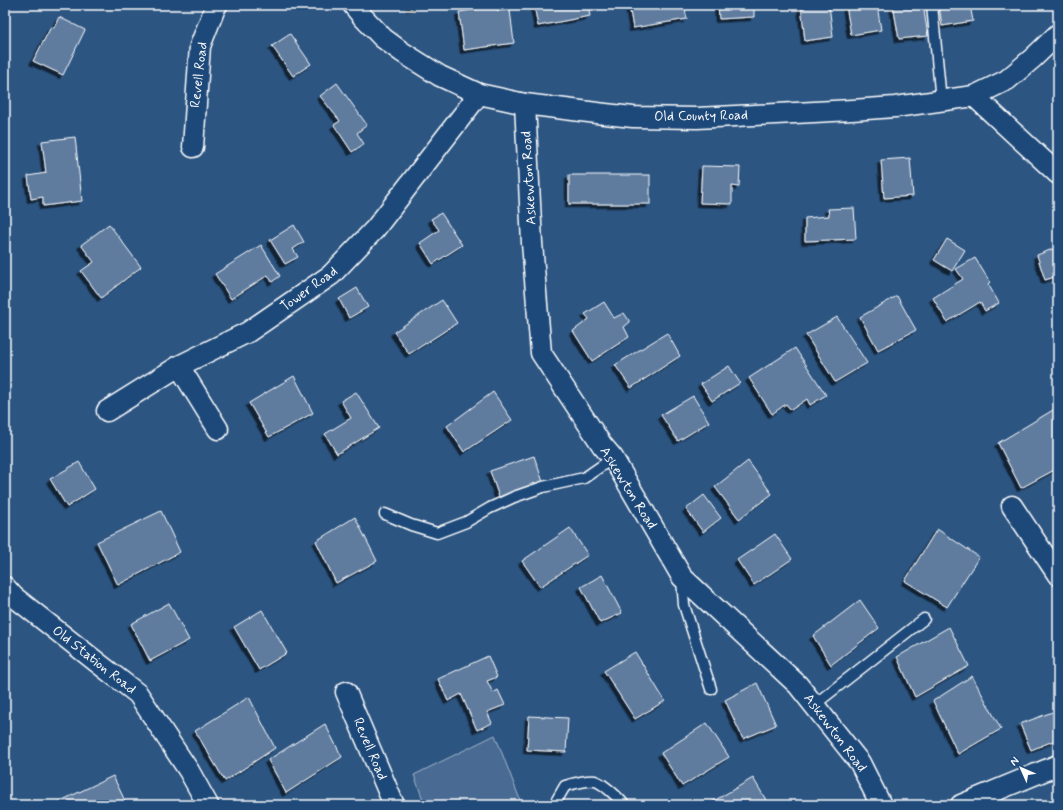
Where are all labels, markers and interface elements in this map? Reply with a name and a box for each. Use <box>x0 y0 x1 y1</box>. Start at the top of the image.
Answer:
street label: Revell Road <box>186 41 212 109</box>
street label: Old County Road <box>654 106 748 126</box>
street label: Askewton Road <box>518 131 540 225</box>
street label: Tower Road <box>277 262 341 316</box>
street label: Askewton Road <box>595 443 661 533</box>
street label: Old Station Road <box>48 622 140 698</box>
street label: Askewton Road <box>800 690 870 776</box>
street label: Revell Road <box>349 715 391 783</box>
north arrow <box>1001 748 1041 788</box>
text: N <box>1007 754 1022 769</box>

